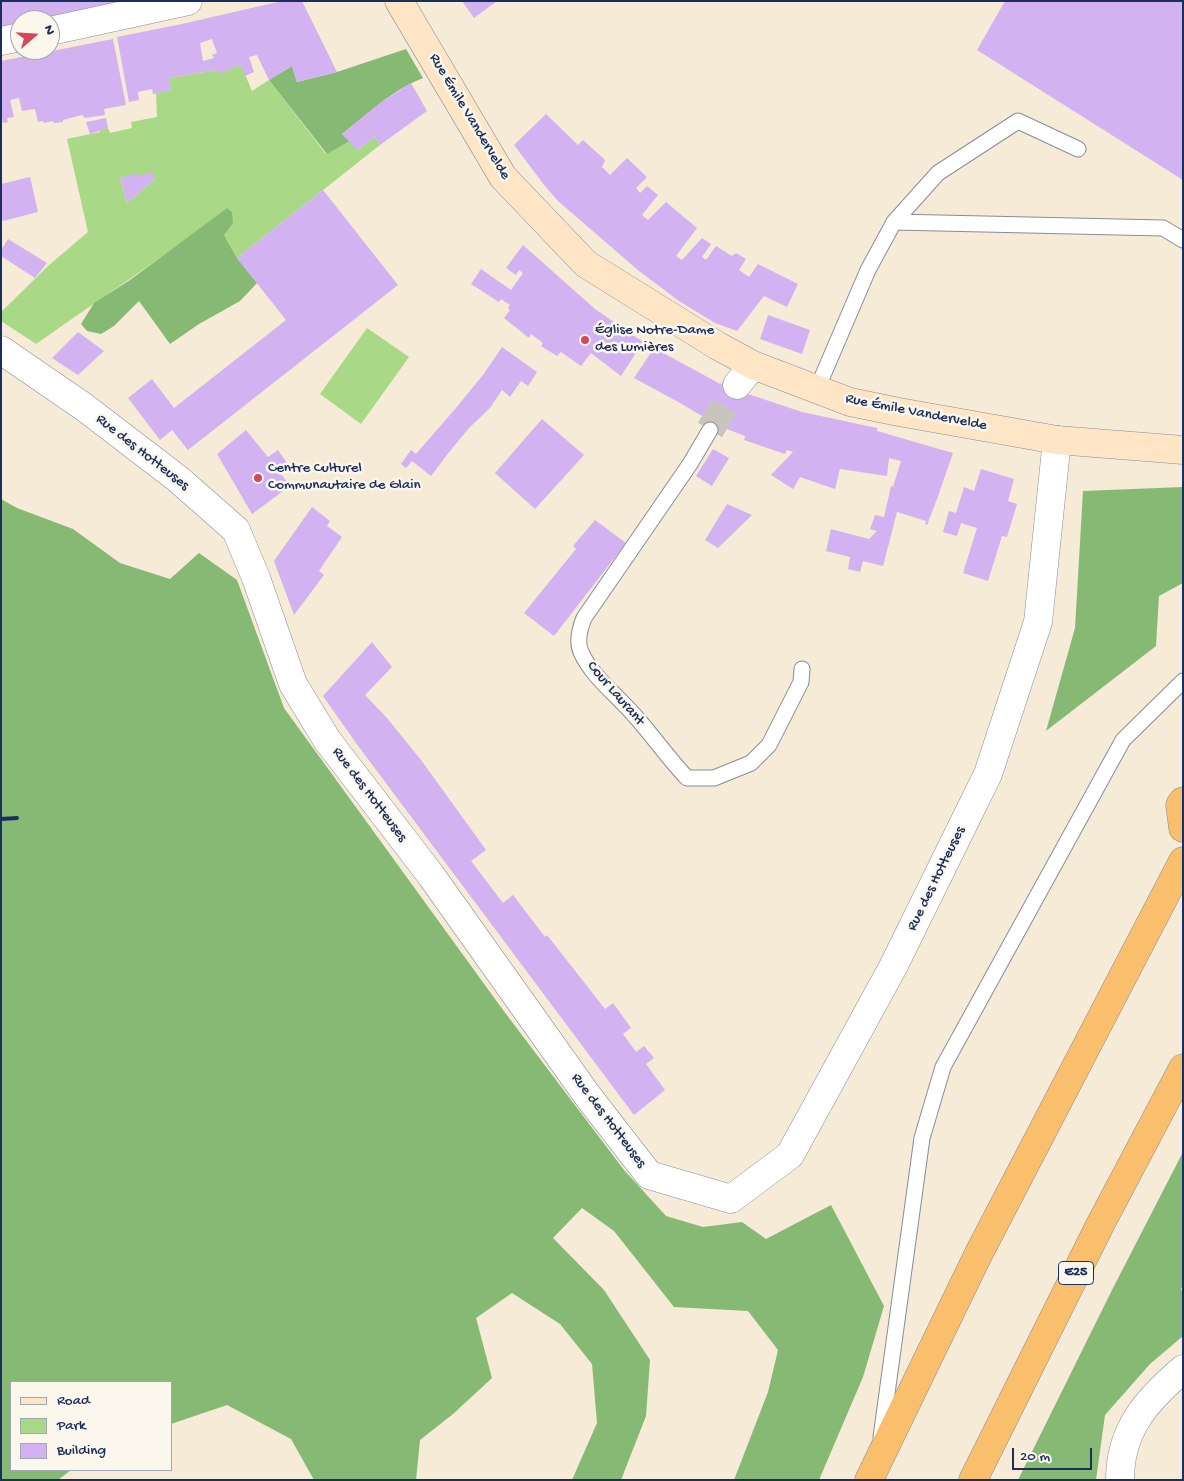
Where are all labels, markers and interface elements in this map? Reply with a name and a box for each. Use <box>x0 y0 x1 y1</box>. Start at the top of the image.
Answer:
north arrow <box>10 10 60 60</box>
text: N <box>39 23 58 37</box>
street label: Rue Émile Vandervelde <box>424 51 514 183</box>
place label: Église Notre-Dame des Lumières <box>595 322 714 357</box>
marker: Église Notre-Dame des Lumières <box>579 334 591 346</box>
street label: Rue Émile Vandervelde <box>844 390 988 436</box>
street label: Rue des Hotteuses <box>92 411 192 495</box>
place label: Centre Culturel Communautaire de Glain <box>268 460 421 495</box>
marker: Centre Culturel Communautaire de Glain <box>252 472 264 484</box>
street label: Cour Laurant <box>582 658 648 730</box>
street label: Rue des Hotteuses <box>328 744 410 846</box>
street label: Rue des Hotteuses <box>904 824 970 934</box>
street label: Rue des Hotteuses <box>567 1070 649 1172</box>
road number: E25 <box>1058 1262 1094 1284</box>
legend <box>10 1381 172 1471</box>
text: Road <box>57 1392 90 1410</box>
text: Park <box>57 1417 86 1435</box>
scale bar <box>1014 1438 1094 1470</box>
text: Building <box>57 1442 106 1460</box>
text: 20 m <box>1020 1448 1050 1466</box>

